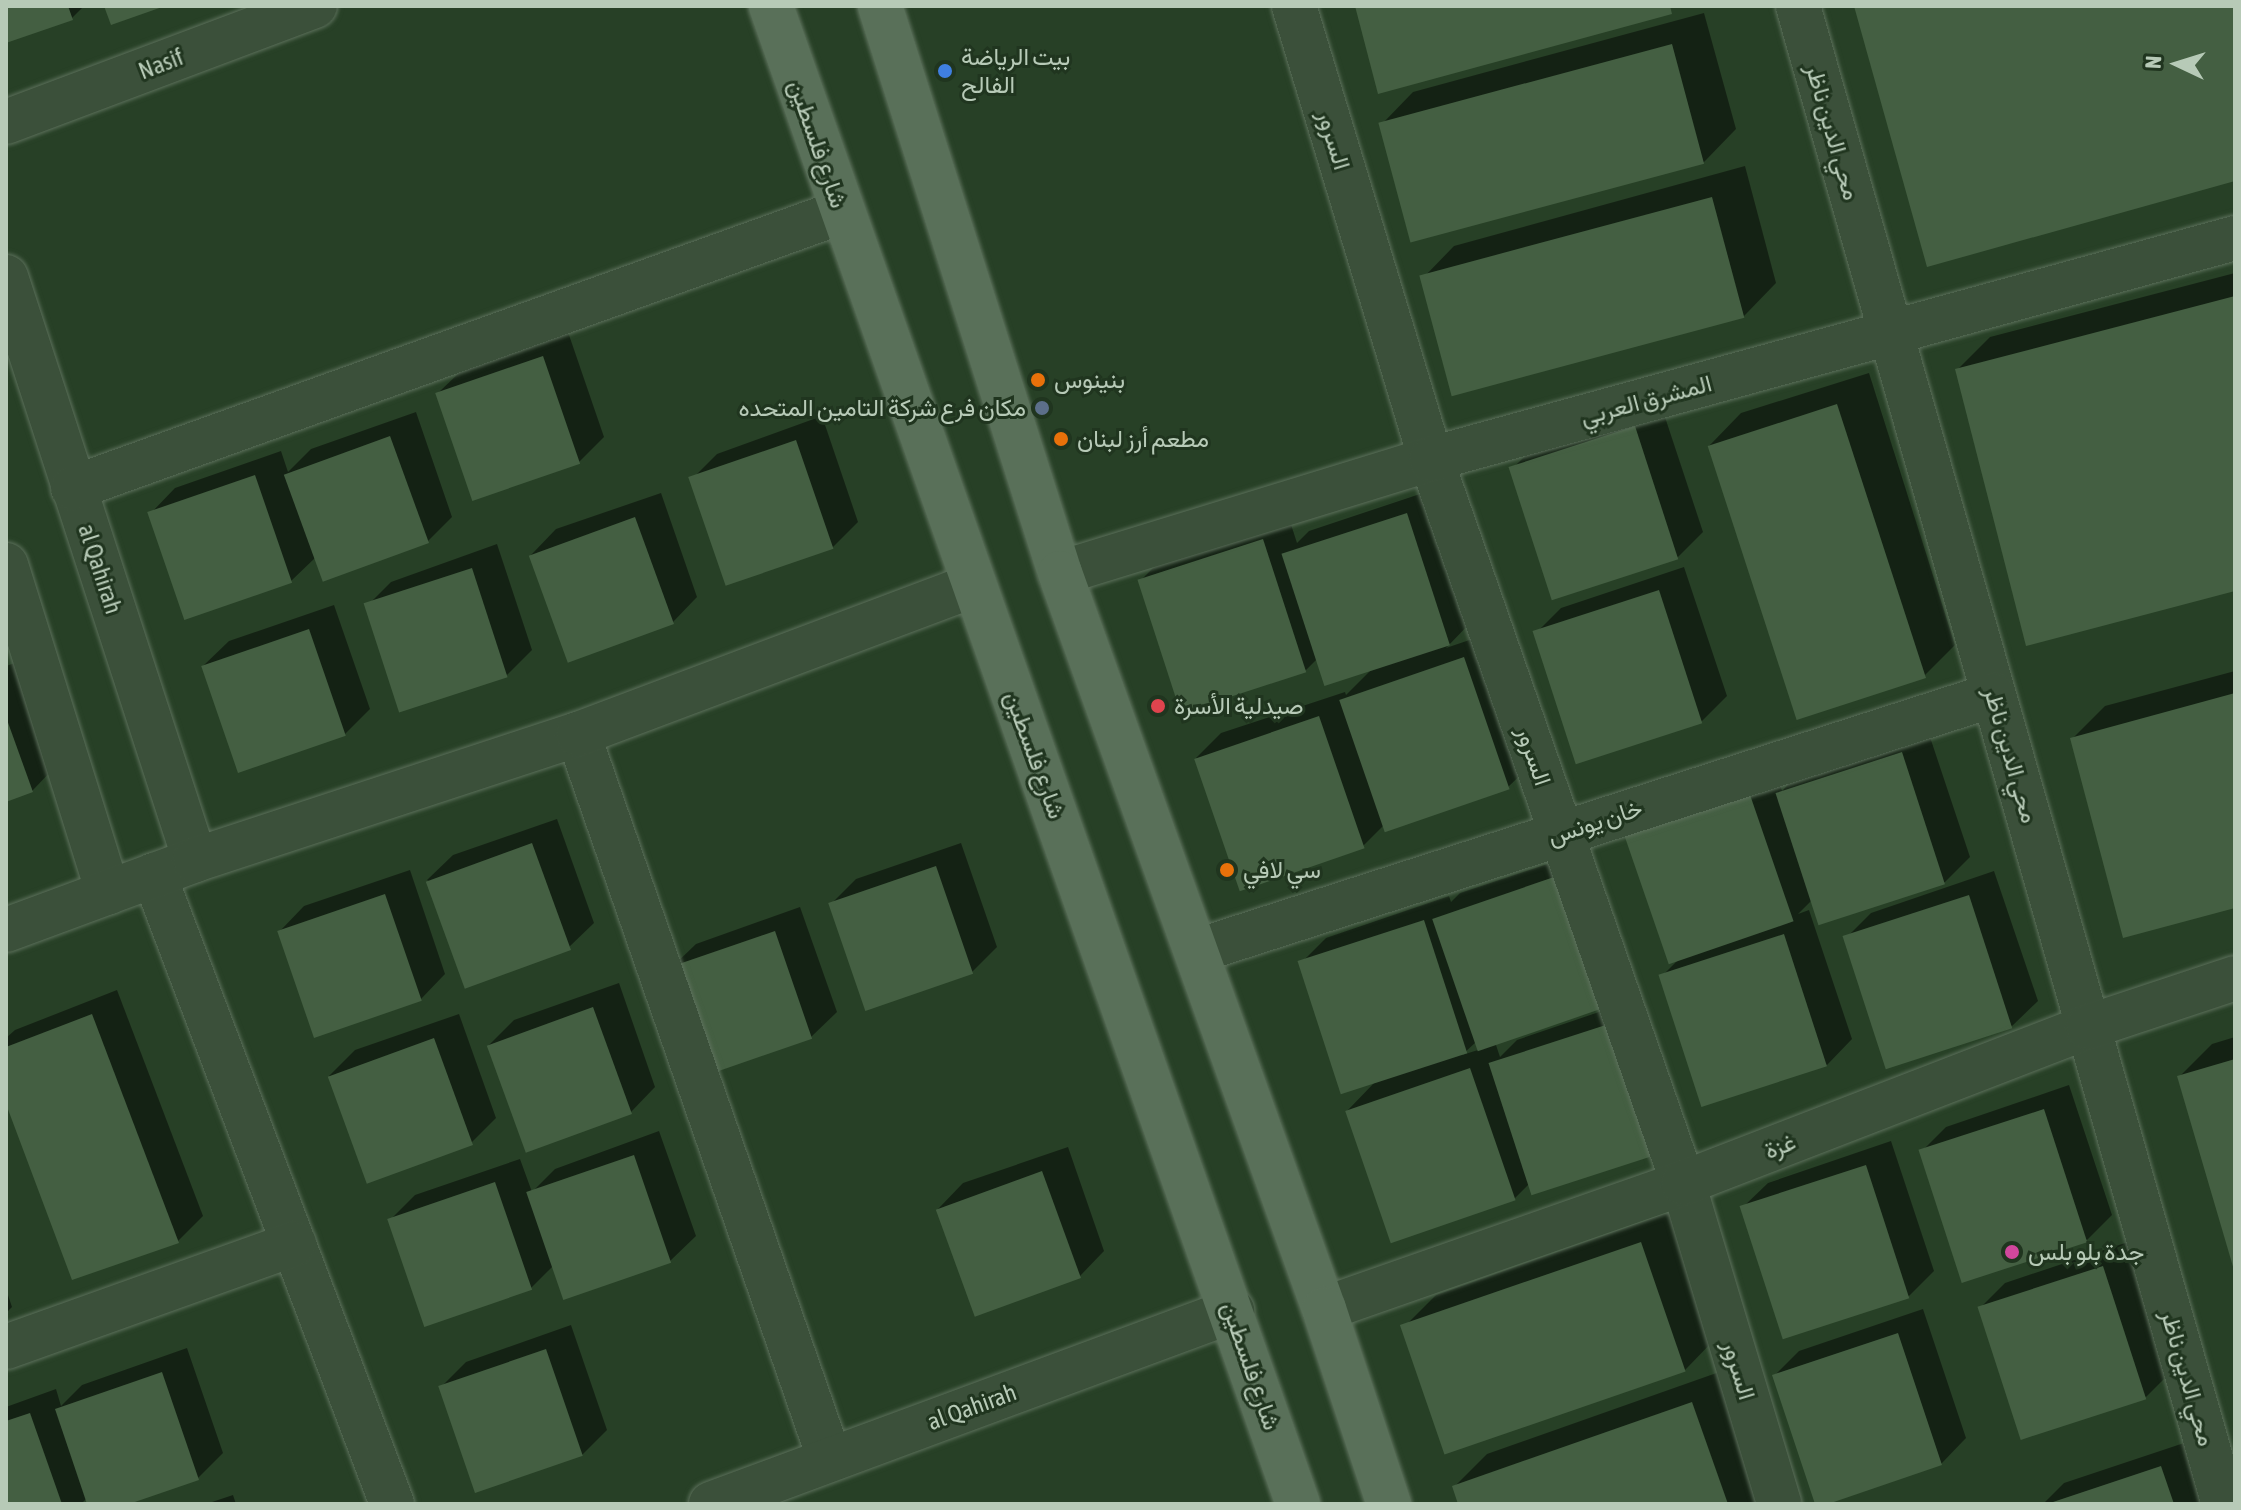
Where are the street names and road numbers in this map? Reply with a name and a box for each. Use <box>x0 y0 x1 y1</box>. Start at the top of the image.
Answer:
street label: Nasif <box>134 42 188 86</box>
street label: محي الدين ناظر <box>1800 61 1866 203</box>
street label: شارع فلسطين <box>783 76 853 212</box>
street label: السرور <box>1311 107 1357 173</box>
street label: المشرق العربي <box>1577 369 1715 431</box>
street label: al Qahirah <box>72 521 128 617</box>
street label: محي الدين ناظر <box>1978 684 2044 826</box>
street label: شارع فلسطين <box>999 687 1071 823</box>
street label: السرور <box>1511 723 1557 789</box>
street label: خان يونس <box>1544 793 1646 851</box>
street label: غزة <box>1760 1127 1800 1165</box>
street label: شارع فلسطين <box>1216 1298 1286 1434</box>
street label: محي الدين ناظر <box>2155 1307 2221 1449</box>
street label: السرور <box>1716 1337 1762 1403</box>
street label: al Qahirah <box>924 1378 1020 1436</box>

